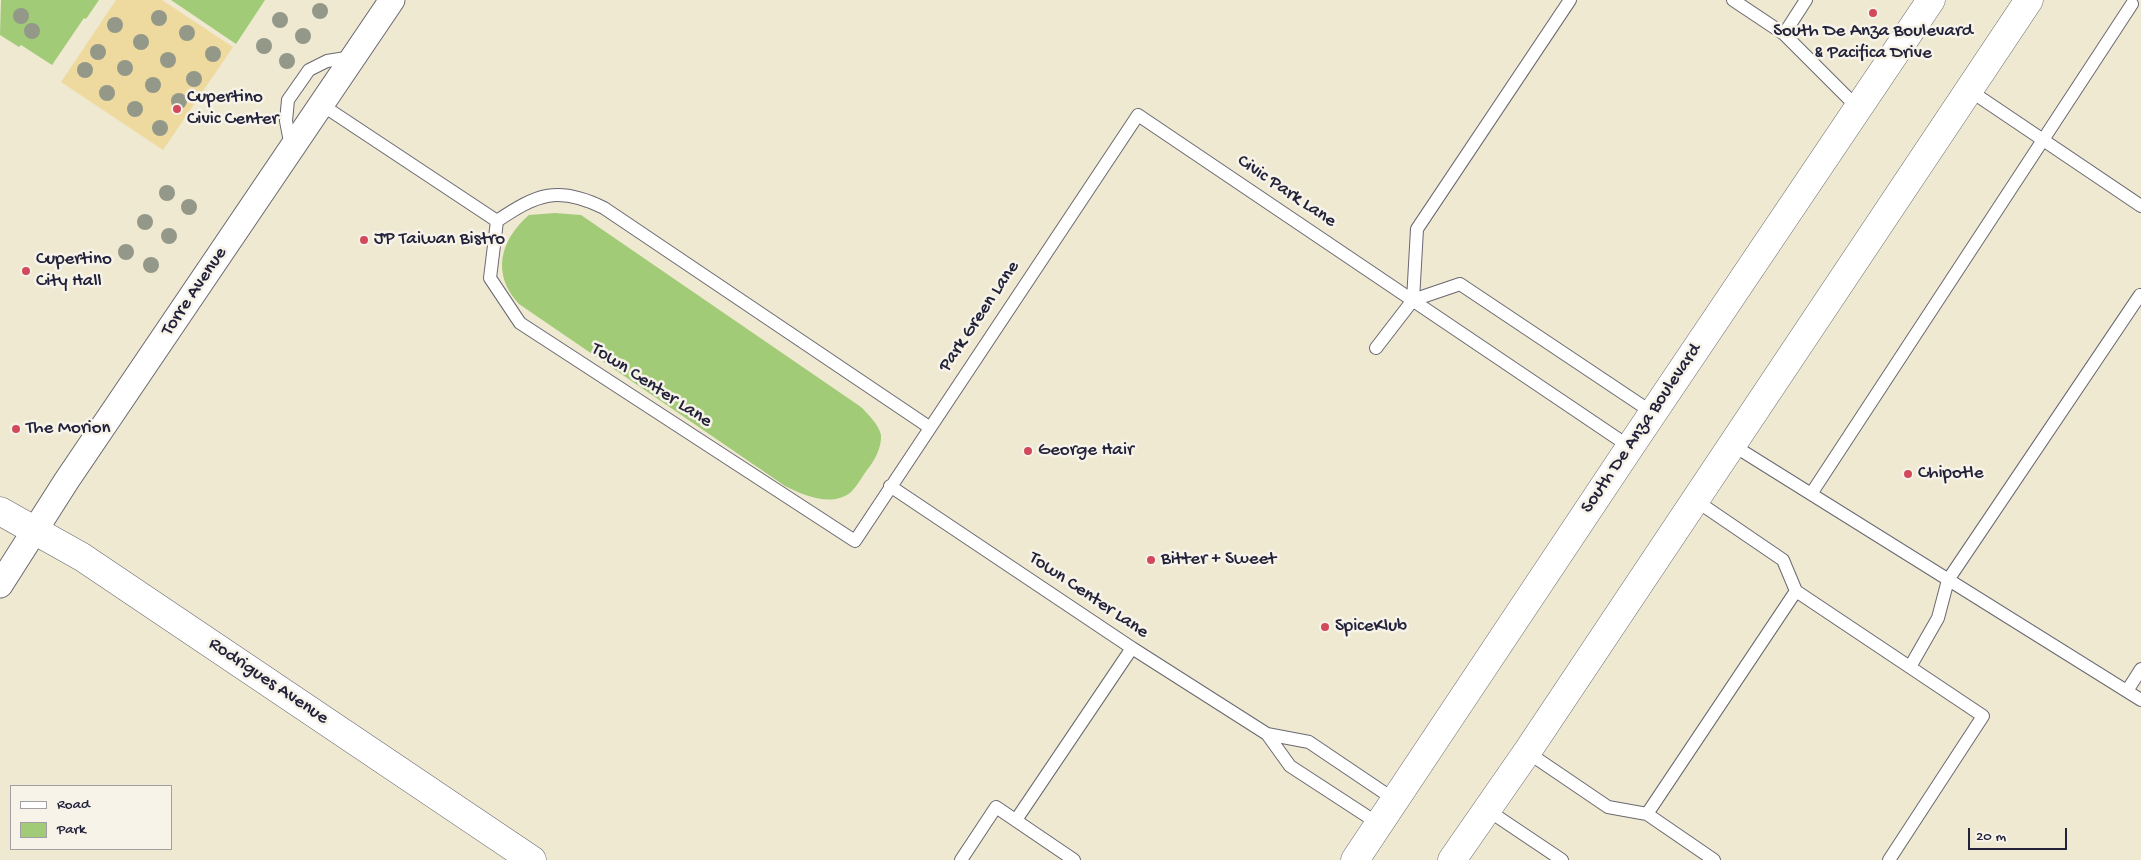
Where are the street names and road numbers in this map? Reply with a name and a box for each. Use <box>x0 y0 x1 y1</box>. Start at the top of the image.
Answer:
street label: Civic Park Lane <box>1232 150 1340 234</box>
street label: Torre Avenue <box>157 243 233 341</box>
street label: Park Green Lane <box>935 257 1025 377</box>
street label: Town Center Lane <box>586 338 716 434</box>
street label: South De Anza Boulevard <box>1577 340 1707 518</box>
street label: Town Center Lane <box>1024 547 1152 645</box>
street label: Rodrigues Avenue <box>204 633 332 731</box>

